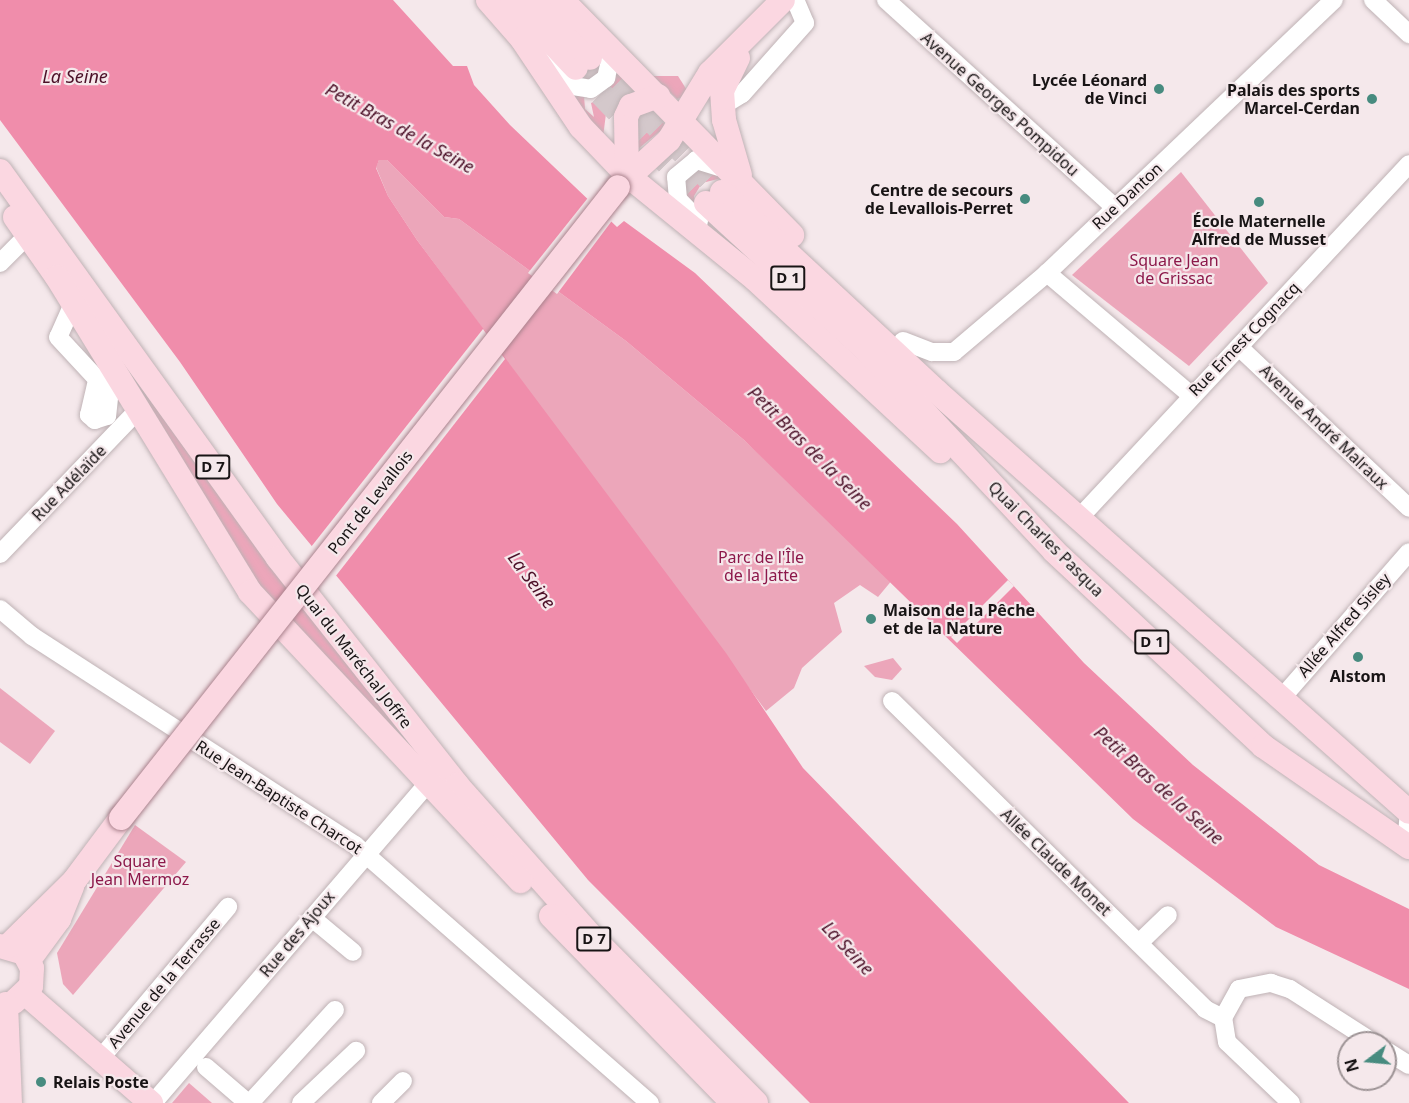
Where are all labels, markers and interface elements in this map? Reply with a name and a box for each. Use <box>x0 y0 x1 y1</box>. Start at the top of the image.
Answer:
street label: Avenue Georges Pompidou <box>917 28 1083 180</box>
water label: La Seine <box>42 65 108 87</box>
place label: Lycée Léonard de Vinci <box>1032 70 1147 108</box>
water label: Petit Bras de la Seine <box>322 78 478 178</box>
place label: Palais des sports Marcel-Cerdan <box>1227 80 1360 118</box>
marker: Lycée Léonard de Vinci <box>1152 82 1166 96</box>
marker: Palais des sports Marcel-Cerdan <box>1365 92 1379 106</box>
street label: Rue Danton <box>1088 159 1166 233</box>
place label: Centre de secours de Levallois-Perret <box>865 180 1013 218</box>
marker: Centre de secours de Levallois-Perret <box>1018 192 1032 206</box>
marker: École Maternelle Alfred de Musset <box>1252 195 1266 209</box>
place label: École Maternelle Alfred de Musset <box>1192 211 1326 249</box>
park label: Square Jean de Grissac <box>1129 250 1219 288</box>
road number: D 1 <box>770 266 806 290</box>
street label: Rue Ernest Cognacq <box>1185 278 1303 400</box>
street label: Avenue André Malraux <box>1256 361 1392 493</box>
water label: Petit Bras de la Seine <box>743 381 877 515</box>
street label: Rue Adélaïde <box>28 441 110 525</box>
street label: Pont de Levallois <box>324 446 416 558</box>
road number: D 7 <box>195 455 231 479</box>
street label: Quai Charles Pasqua <box>984 477 1108 601</box>
water label: La Seine <box>504 547 560 613</box>
park label: Parc de l'Île de la Jatte <box>718 547 804 585</box>
street label: Allée Alfred Sisley <box>1294 569 1394 681</box>
street label: Quai du Maréchal Joffre <box>292 580 416 732</box>
place label: Maison de la Pêche et de la Nature <box>883 600 1035 638</box>
marker: Maison de la Pêche et de la Nature <box>864 612 878 626</box>
road number: D 1 <box>1134 630 1170 654</box>
marker: Alstom <box>1351 650 1365 664</box>
place label: Alstom <box>1330 666 1386 686</box>
water label: Petit Bras de la Seine <box>1090 721 1228 849</box>
street label: Rue Jean-Baptiste Charcot <box>192 736 366 858</box>
street label: Allée Claude Monet <box>997 804 1115 920</box>
park label: Square Jean Mermoz <box>91 851 189 889</box>
street label: Rue des Ajoux <box>256 887 338 981</box>
street label: Avenue de la Terrasse <box>104 914 224 1052</box>
water label: La Seine <box>818 917 878 979</box>
road number: D 7 <box>576 927 612 951</box>
north arrow <box>1337 1031 1397 1091</box>
text: N <box>1339 1056 1364 1075</box>
place label: Relais Poste <box>53 1072 149 1092</box>
marker: Relais Poste <box>34 1075 48 1089</box>

